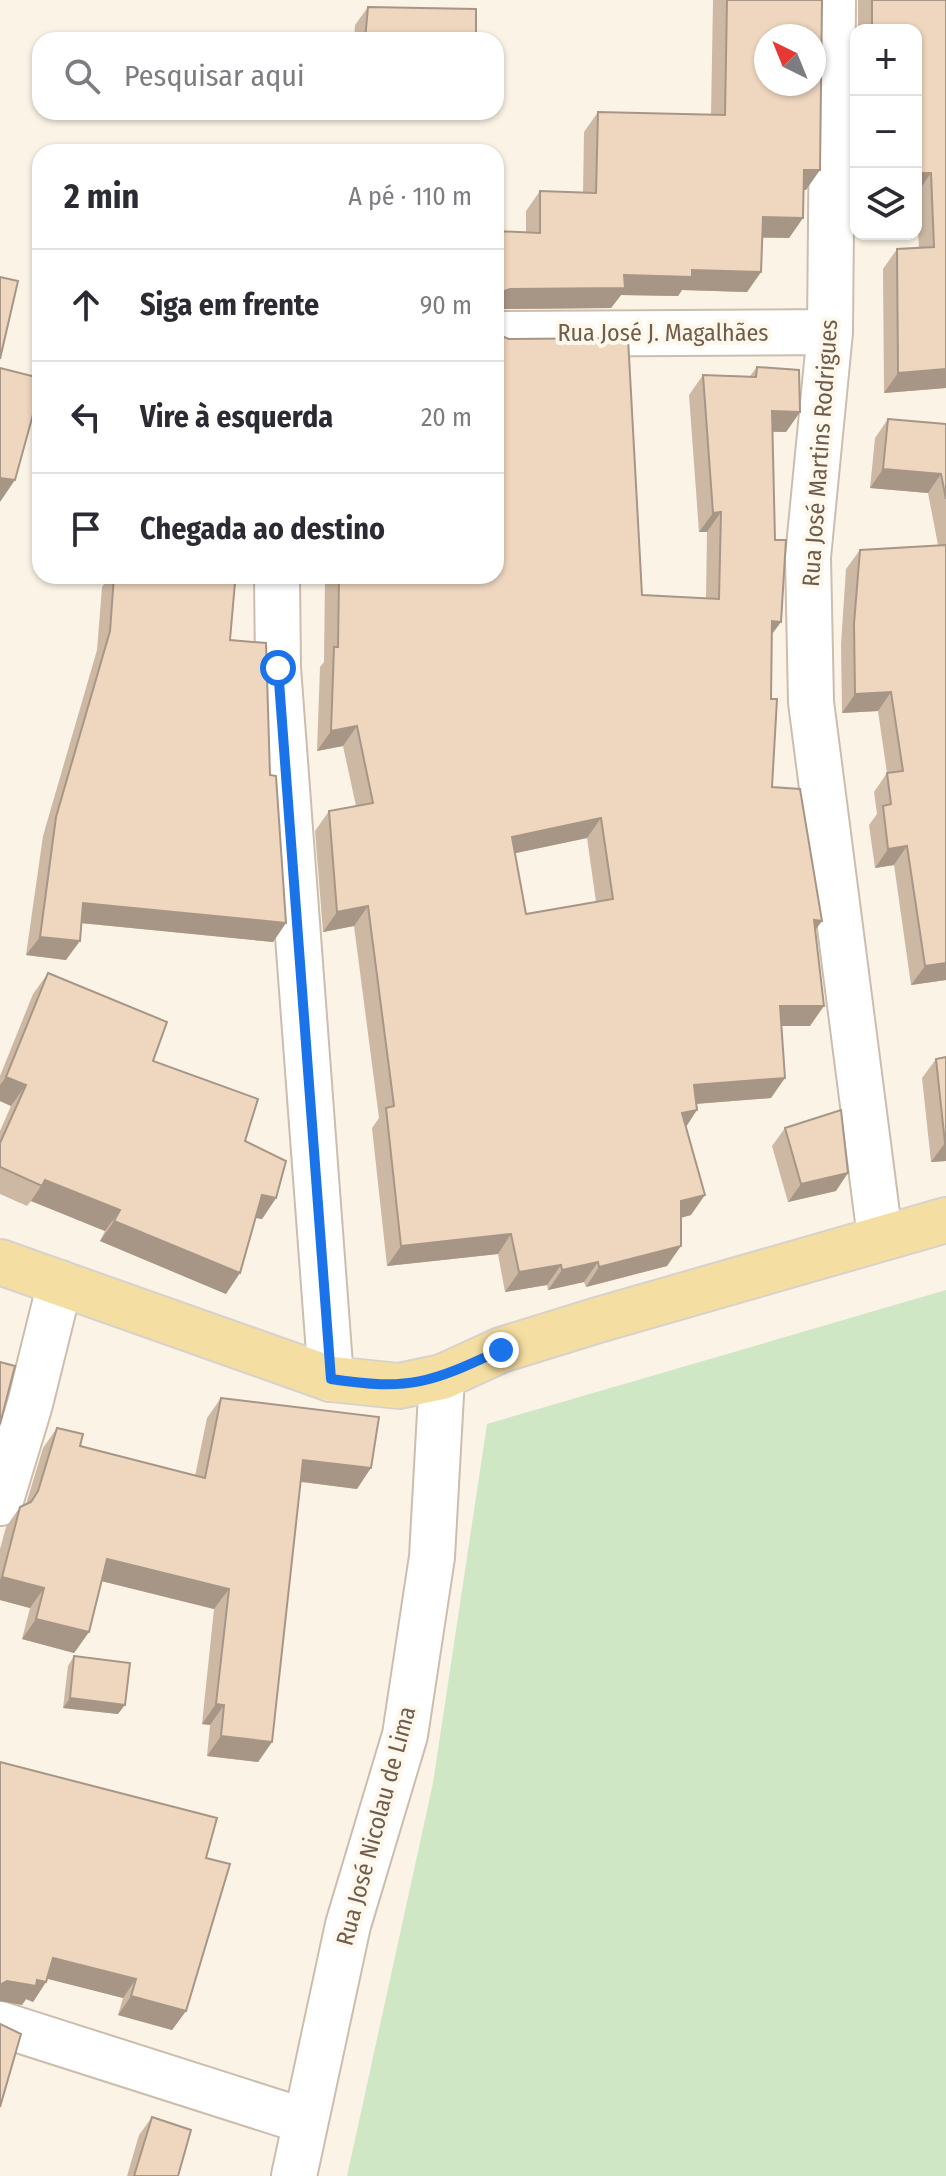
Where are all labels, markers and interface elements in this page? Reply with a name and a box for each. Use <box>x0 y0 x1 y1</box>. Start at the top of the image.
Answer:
north arrow <box>754 24 826 96</box>
map controls <box>850 24 922 240</box>
button: + <box>850 24 922 96</box>
search box <box>32 32 504 120</box>
icon: search <box>60 54 104 98</box>
text: Pesquisar aqui <box>124 58 305 94</box>
button: − <box>850 96 922 168</box>
button: layers <box>850 168 922 240</box>
text: 2 min <box>64 176 139 217</box>
text: A pé · 110 m <box>348 181 472 212</box>
icon: ahead <box>64 283 108 327</box>
text: Siga em frente <box>140 287 319 323</box>
text: 90 m <box>420 290 472 321</box>
street label: Rua José Martins Rodrigues <box>797 318 843 588</box>
street label: Rua José J. Magalhães <box>557 319 769 347</box>
icon: left <box>64 395 108 439</box>
text: Vire à esquerda <box>140 399 333 435</box>
text: 20 m <box>421 402 472 433</box>
icon: arrive <box>64 507 108 551</box>
text: Chegada ao destino <box>140 511 385 547</box>
route start <box>260 650 296 686</box>
route end <box>483 1332 519 1368</box>
street label: Rua José Nicolau de Lima <box>331 1703 421 1949</box>

